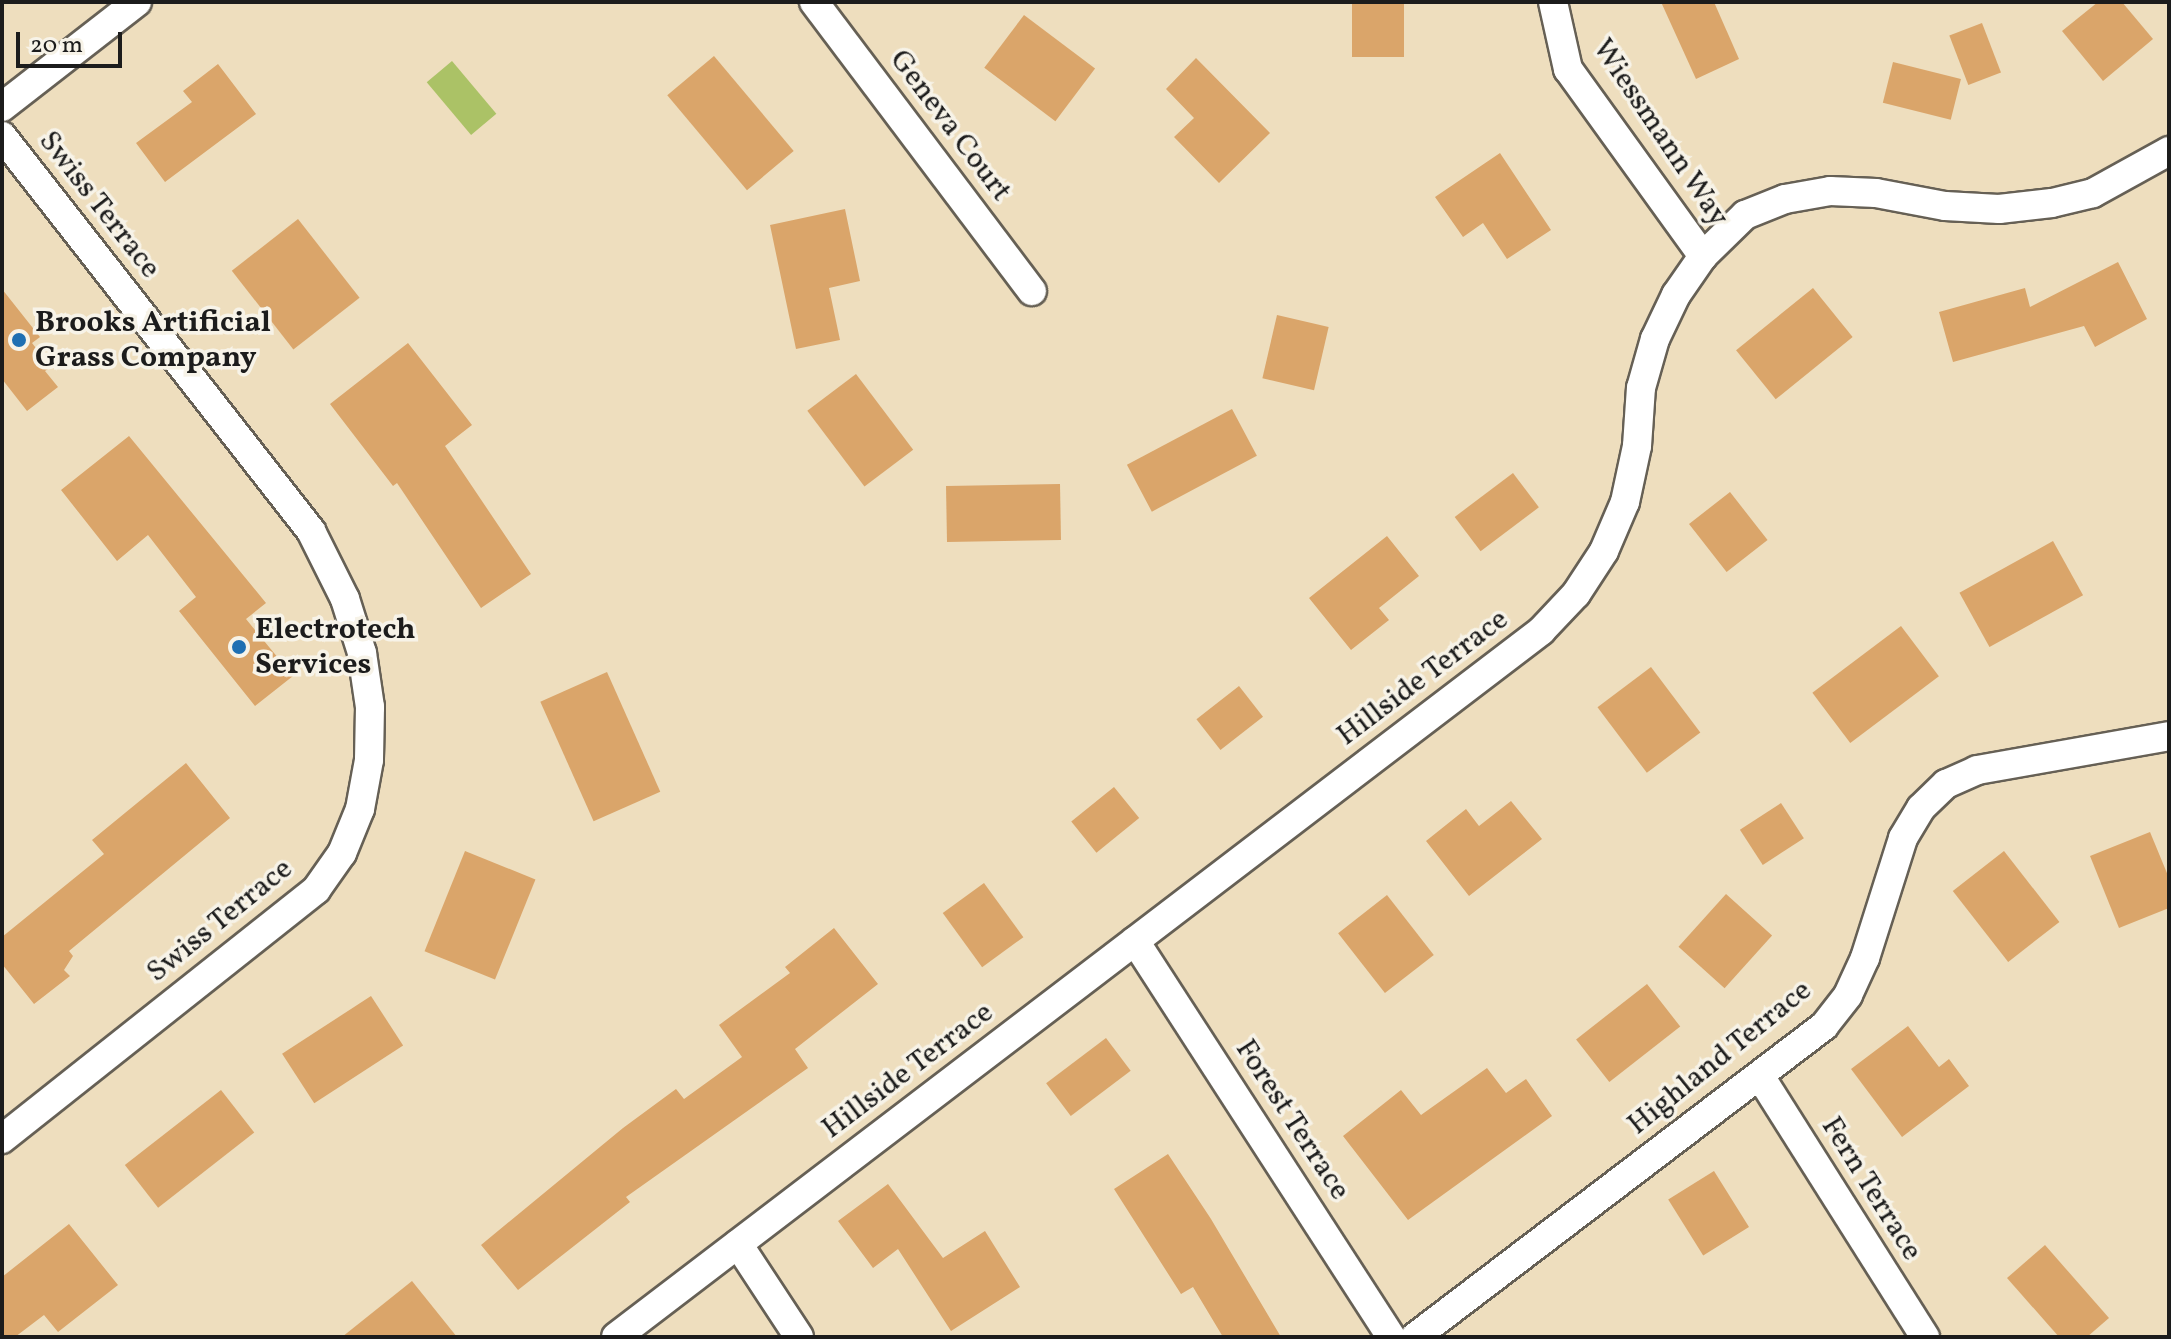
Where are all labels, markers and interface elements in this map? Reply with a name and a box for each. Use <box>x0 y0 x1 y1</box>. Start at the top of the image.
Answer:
scale bar <box>20 16 126 66</box>
text: 20 m <box>30 29 83 63</box>
street label: Wiessmann Way <box>1584 32 1736 234</box>
street label: Geneva Court <box>881 43 1019 209</box>
street label: Swiss Terrace <box>30 124 168 286</box>
place label: Brooks Artificial Grass Company <box>35 305 271 376</box>
marker: Brooks Artificial Grass Company <box>10 331 28 349</box>
street label: Hillside Terrace <box>1330 602 1516 754</box>
place label: Electrotech Services <box>255 612 416 682</box>
marker: Electrotech Services <box>230 638 248 656</box>
street label: Swiss Terrace <box>140 851 300 991</box>
street label: Highland Terrace <box>1620 973 1820 1143</box>
street label: Hillside Terrace <box>815 995 1001 1147</box>
street label: Forest Terrace <box>1227 1033 1357 1207</box>
street label: Fern Terrace <box>1812 1110 1930 1268</box>

